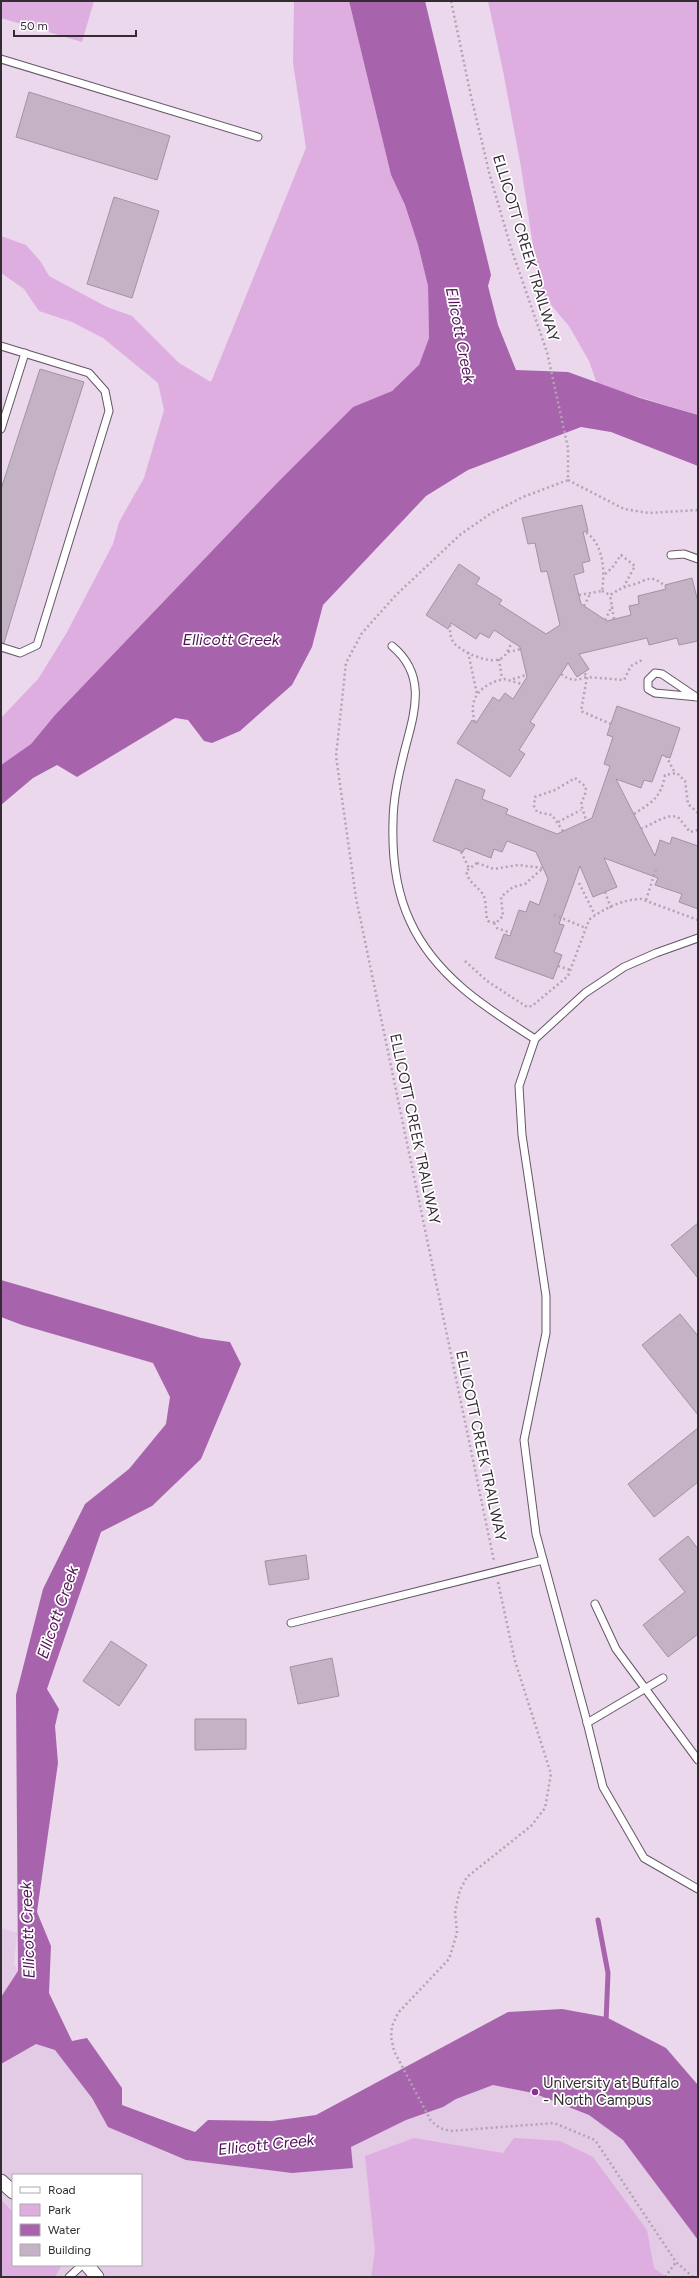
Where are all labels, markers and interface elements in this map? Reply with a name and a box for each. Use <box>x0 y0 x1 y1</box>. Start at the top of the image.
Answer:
scale bar <box>14 12 136 38</box>
text: 50 m <box>20 19 48 33</box>
street label: ELLICOTT CREEK TRAILWAY <box>489 152 563 344</box>
water label: Ellicott Creek <box>442 286 479 386</box>
water label: Ellicott Creek <box>183 630 281 649</box>
street label: ELLICOTT CREEK TRAILWAY <box>386 1032 444 1226</box>
street label: ELLICOTT CREEK TRAILWAY <box>452 1349 510 1543</box>
water label: Ellicott Creek <box>33 1562 83 1661</box>
water label: Ellicott Creek <box>16 1880 39 1979</box>
place label: University at Buffalo - North Campus <box>543 2074 680 2109</box>
marker: University at Buffalo - North Campus <box>530 2087 540 2097</box>
water label: Ellicott Creek <box>217 2130 316 2159</box>
legend <box>12 2174 142 2266</box>
text: Road <box>48 2183 76 2197</box>
text: Park <box>48 2203 71 2217</box>
text: Water <box>48 2223 80 2237</box>
text: Building <box>48 2243 91 2257</box>

